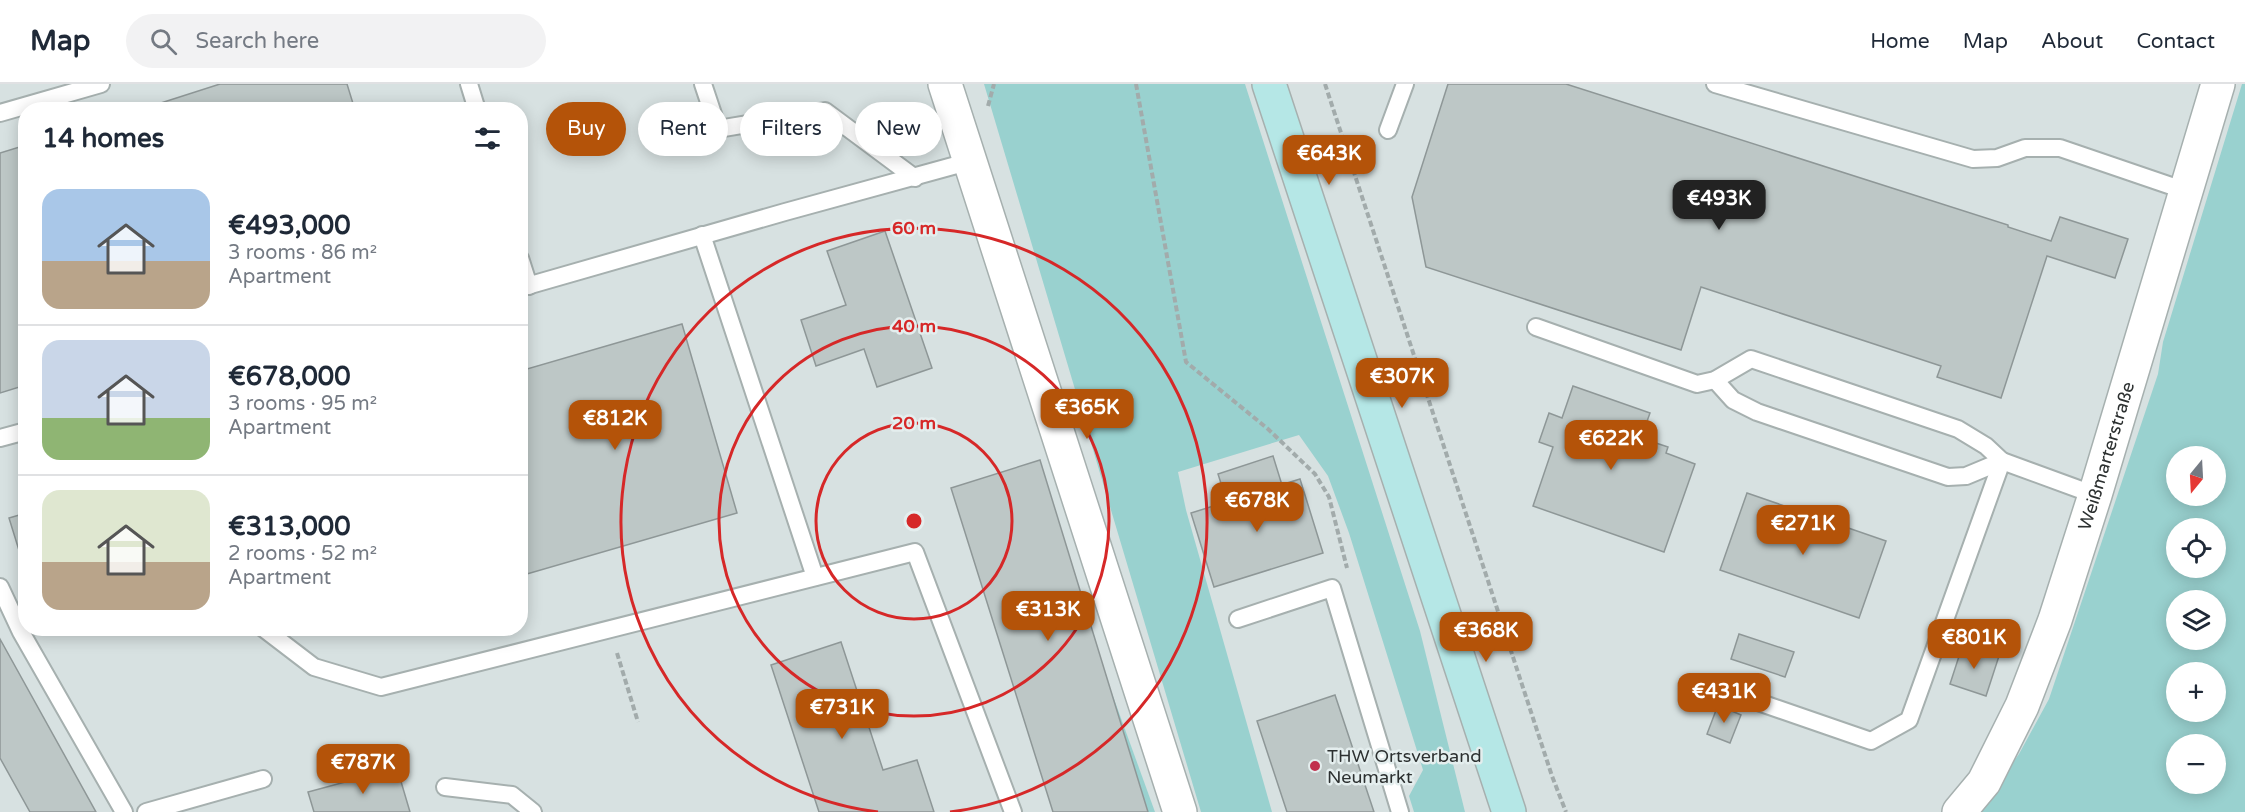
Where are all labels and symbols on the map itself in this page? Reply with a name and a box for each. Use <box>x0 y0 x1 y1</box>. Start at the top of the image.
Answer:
pin: €643K <box>1287 135 1371 186</box>
pin: €493K <box>1677 180 1761 231</box>
text: 60 m <box>892 217 936 239</box>
text: 40 m <box>892 315 936 337</box>
pin: €307K <box>1360 358 1444 409</box>
street label: Weißmarterstraße <box>2073 379 2139 533</box>
pin: €365K <box>1045 389 1129 440</box>
pin: €812K <box>573 400 657 451</box>
text: 20 m <box>892 412 936 434</box>
pin: €622K <box>1569 420 1653 471</box>
north arrow <box>2166 446 2226 506</box>
pin: €678K <box>1215 482 1299 533</box>
pin: €271K <box>1761 505 1845 556</box>
centre of rings <box>904 511 924 531</box>
pin: €313K <box>1006 591 1090 642</box>
pin: €368K <box>1444 612 1528 663</box>
pin: €801K <box>1932 619 2016 670</box>
pin: €431K <box>1682 673 1766 724</box>
pin: €731K <box>800 689 884 740</box>
pin: €787K <box>321 744 405 795</box>
place label: THW Ortsverband Neumarkt <box>1327 745 1482 788</box>
marker: THW Ortsverband Neumarkt <box>1308 759 1322 773</box>

